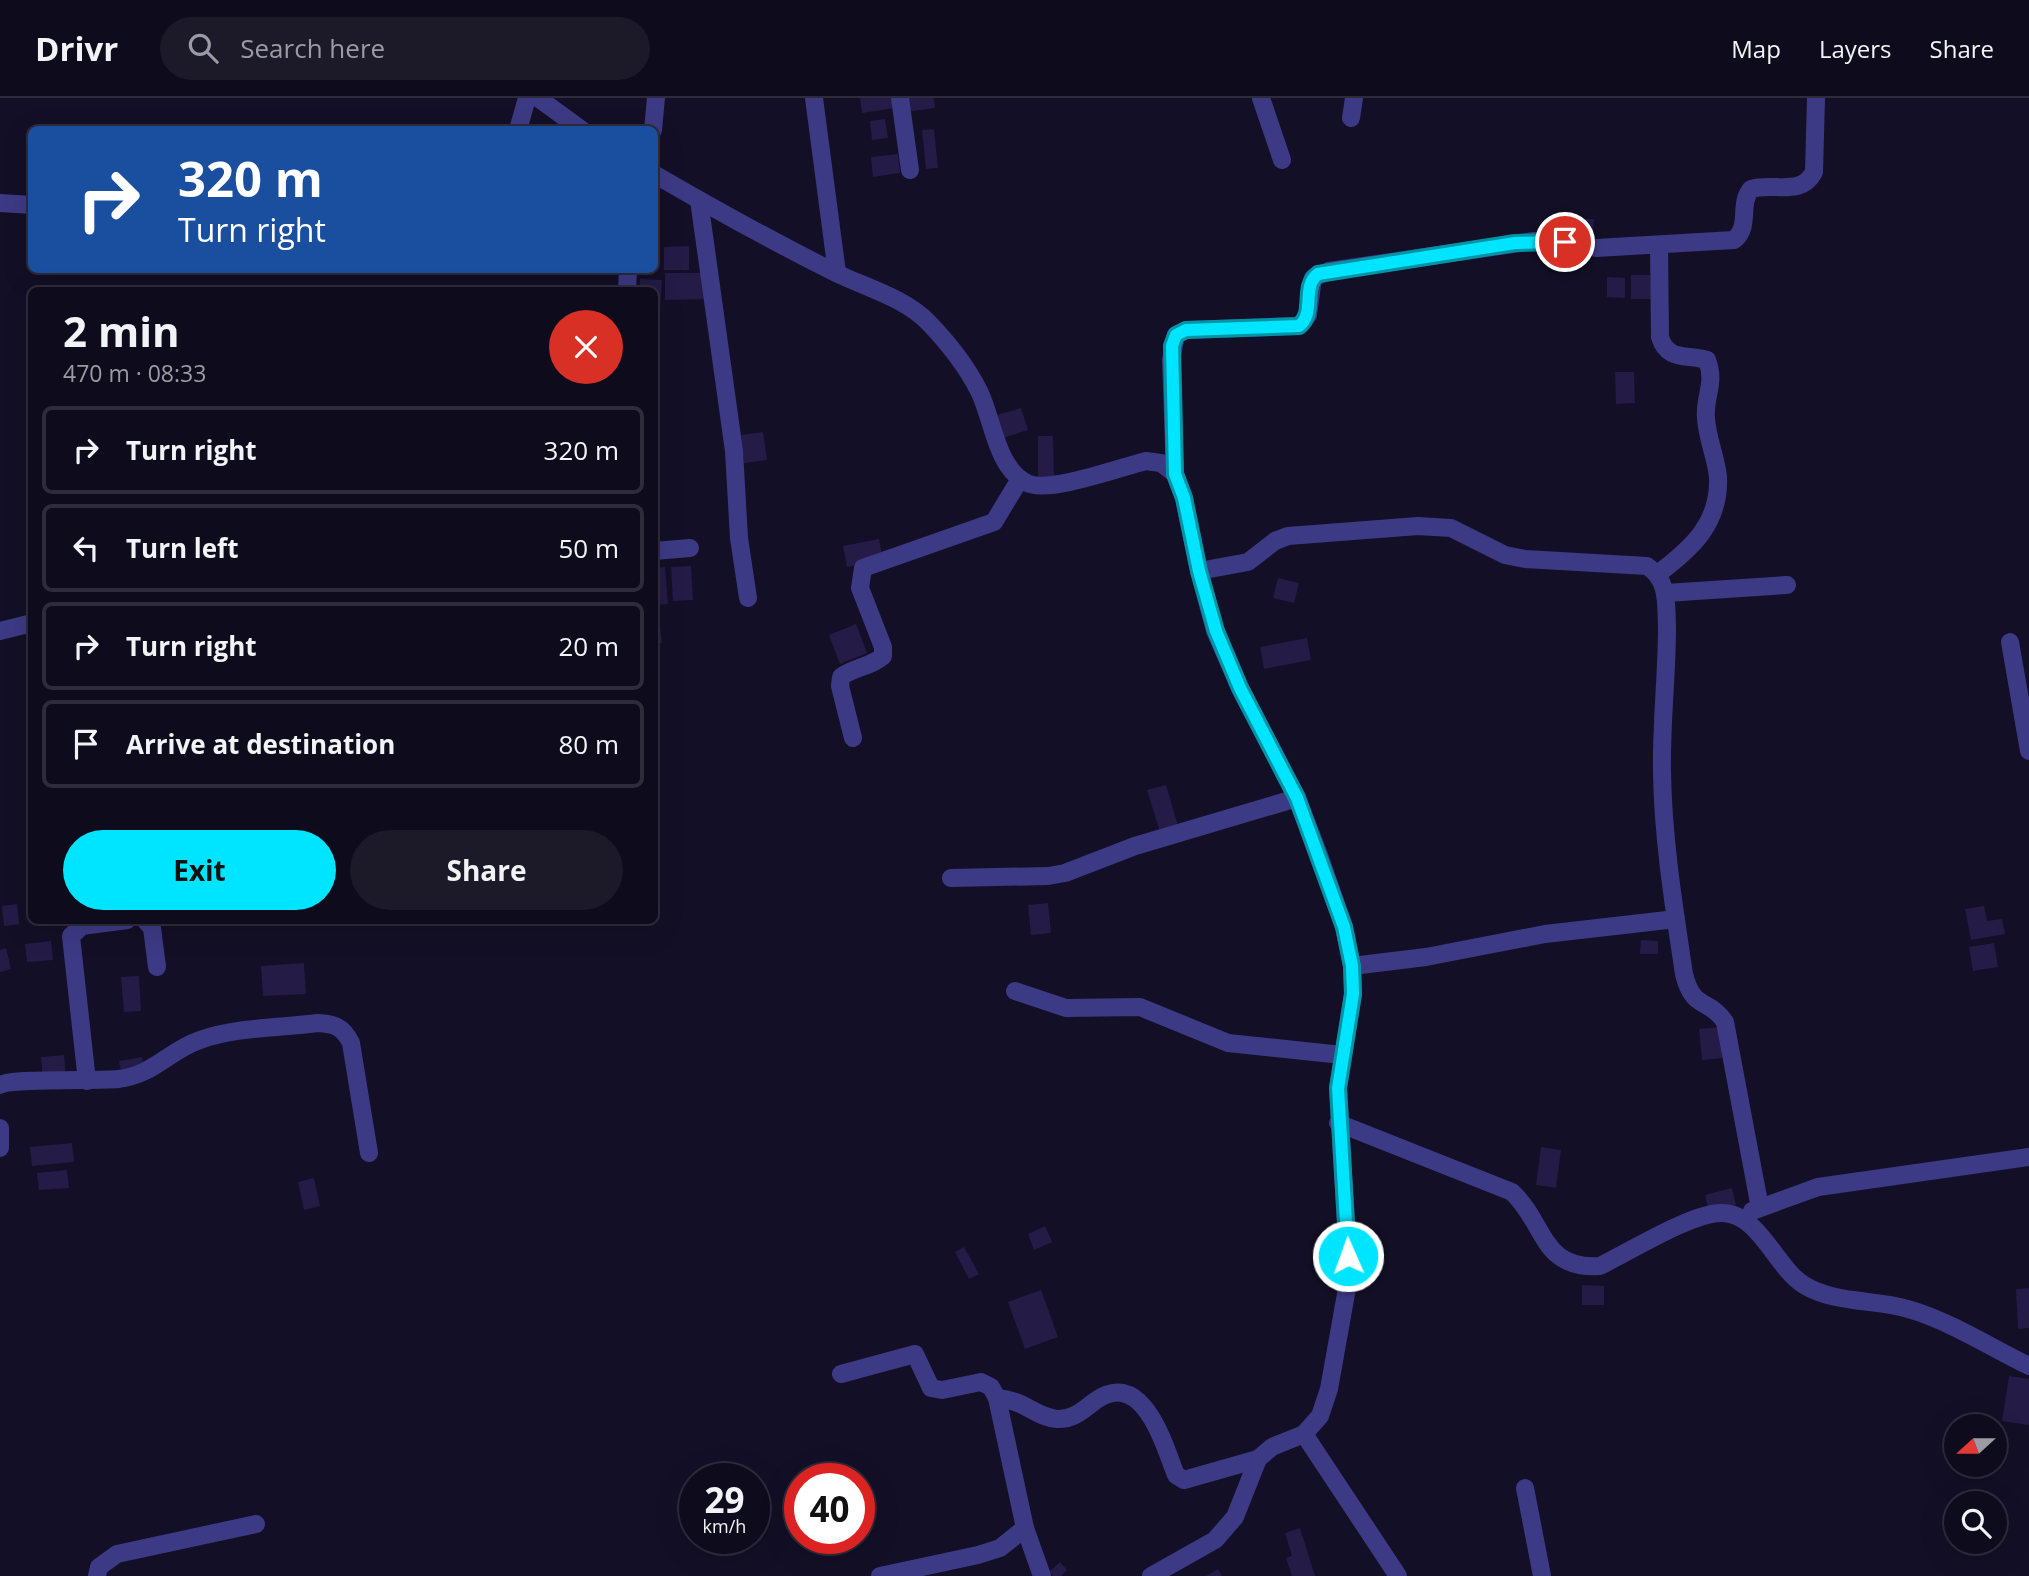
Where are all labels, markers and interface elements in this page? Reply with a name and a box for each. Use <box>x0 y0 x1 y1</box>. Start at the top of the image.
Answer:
search box <box>160 17 650 80</box>
text: Drivr <box>35 26 118 71</box>
icon: search <box>184 29 222 67</box>
text: Search here <box>240 30 385 66</box>
text: Map <box>1731 32 1781 65</box>
text: Layers <box>1819 32 1892 65</box>
text: Share <box>1930 32 1994 65</box>
text: 320 m <box>178 145 323 211</box>
icon: right <box>63 154 154 245</box>
text: Turn right <box>178 208 326 251</box>
pin <box>1535 212 1595 272</box>
icon: arrive <box>1546 223 1584 261</box>
text: 2 min <box>63 302 180 359</box>
button: close <box>549 310 623 384</box>
text: 470 m · 08:33 <box>63 357 206 389</box>
icon: right <box>67 431 105 469</box>
text: Turn right <box>126 432 257 468</box>
text: 320 m <box>544 432 619 468</box>
icon: left <box>67 529 105 567</box>
text: Turn left <box>126 530 238 566</box>
text: 50 m <box>558 530 619 566</box>
icon: right <box>67 627 105 665</box>
text: Turn right <box>126 628 257 664</box>
text: 20 m <box>558 628 619 664</box>
icon: arrive <box>67 725 105 763</box>
text: Arrive at destination <box>126 726 395 762</box>
text: 80 m <box>558 726 619 762</box>
button: Exit <box>63 830 336 910</box>
button: Share <box>350 830 623 910</box>
position arrow <box>1311 1219 1385 1293</box>
north arrow <box>1944 1414 2007 1477</box>
map controls <box>1944 1414 2007 1554</box>
speed limit sign: 40 <box>784 1463 875 1554</box>
text: 29 <box>704 1476 745 1523</box>
button: search <box>1944 1491 2007 1554</box>
text: km/h <box>703 1514 746 1538</box>

